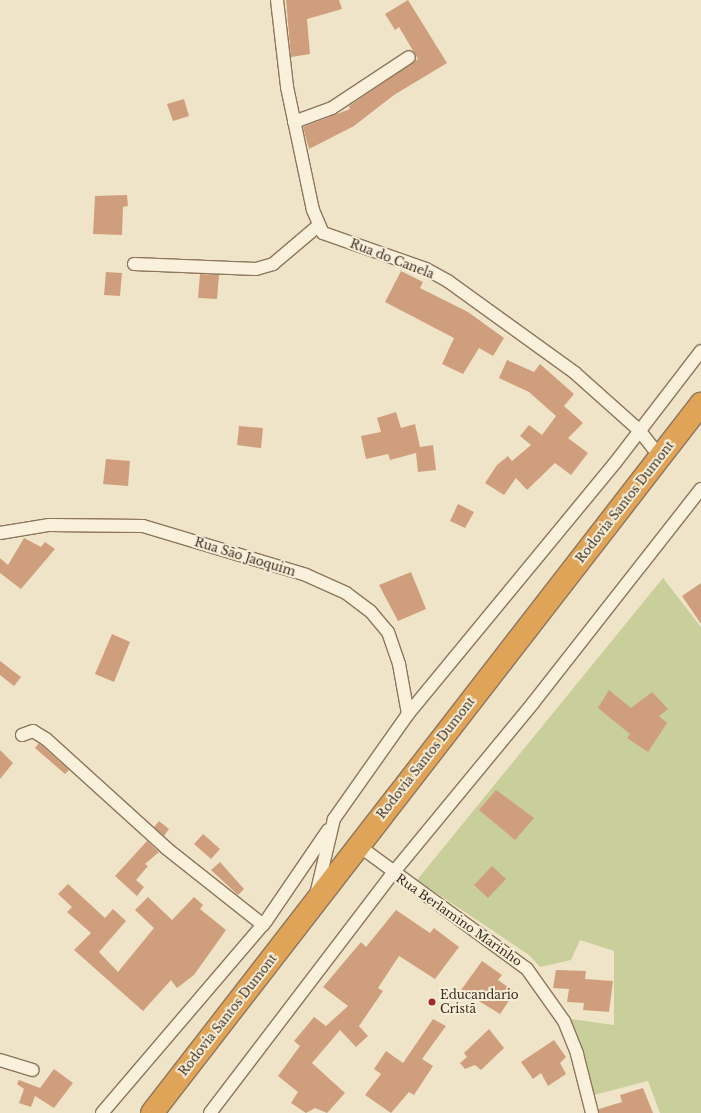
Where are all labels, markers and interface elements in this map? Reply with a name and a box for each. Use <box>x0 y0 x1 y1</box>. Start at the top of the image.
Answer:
street label: Rua do Canela <box>348 236 436 282</box>
street label: Rodovia Santos Dumont <box>573 438 677 566</box>
street label: Rua São Jaoquim <box>193 535 297 579</box>
street label: Rodovia Santos Dumont <box>374 694 478 822</box>
street label: Rua Berlamino Marinho <box>393 871 525 969</box>
street label: Rodovia Santos Dumont <box>176 951 280 1079</box>
place label: Educandario Cristã <box>440 988 519 1016</box>
marker: Educandario Cristã <box>427 997 437 1007</box>

